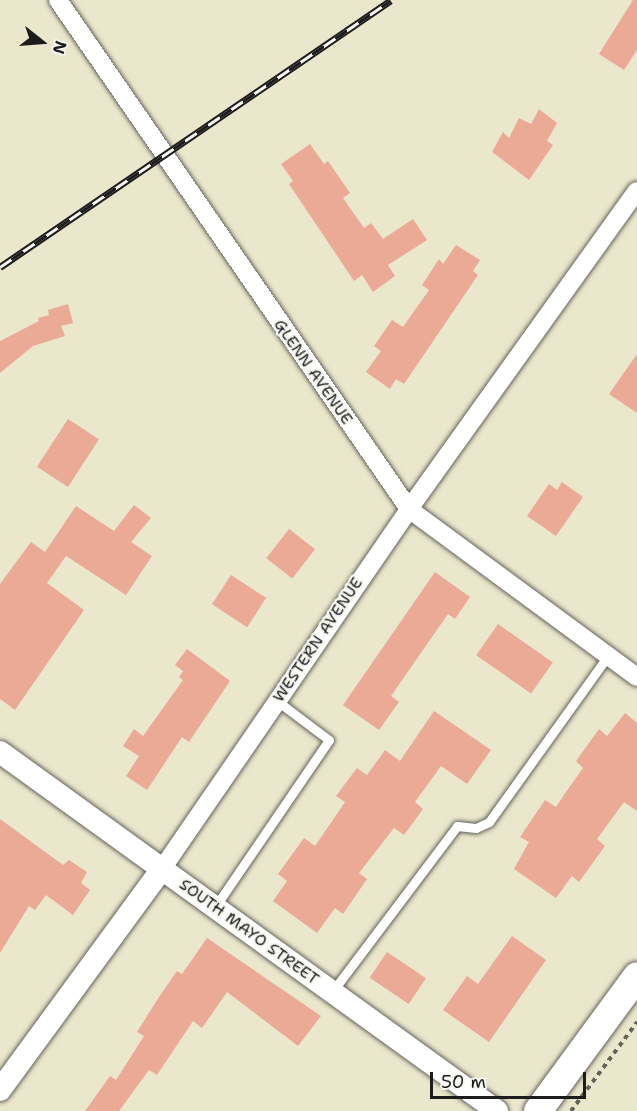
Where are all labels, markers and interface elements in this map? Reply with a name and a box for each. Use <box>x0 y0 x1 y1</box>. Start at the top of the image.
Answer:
north arrow <box>12 12 72 72</box>
text: N <box>48 38 72 57</box>
street label: GLENN AVENUE <box>270 316 356 428</box>
street label: WESTERN AVENUE <box>269 574 367 706</box>
street label: SOUTH MAYO STREET <box>175 875 323 989</box>
scale bar <box>433 1060 589 1098</box>
text: 50 m <box>441 1070 486 1094</box>

